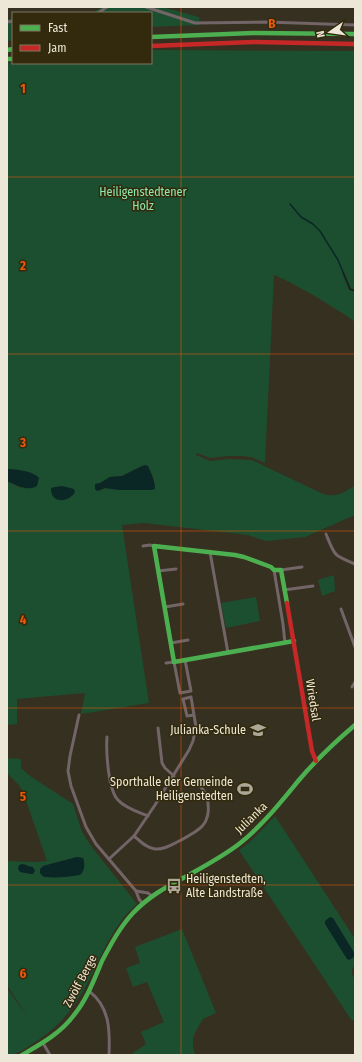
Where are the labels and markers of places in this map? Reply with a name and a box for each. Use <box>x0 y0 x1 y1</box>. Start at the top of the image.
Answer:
school or university icon: Julianka-Schule <box>249 721 267 739</box>
place label: Julianka-Schule <box>170 723 246 737</box>
place label: Sporthalle der Gemeinde Heiligenstedten <box>110 775 233 803</box>
sports icon: Sporthalle der Gemeinde Heiligenstedten <box>236 780 254 798</box>
place label: Heiligenstedten, Alte Landstraße <box>186 872 266 900</box>
bus stop icon: Heiligenstedten, Alte Landstraße <box>165 877 183 895</box>

